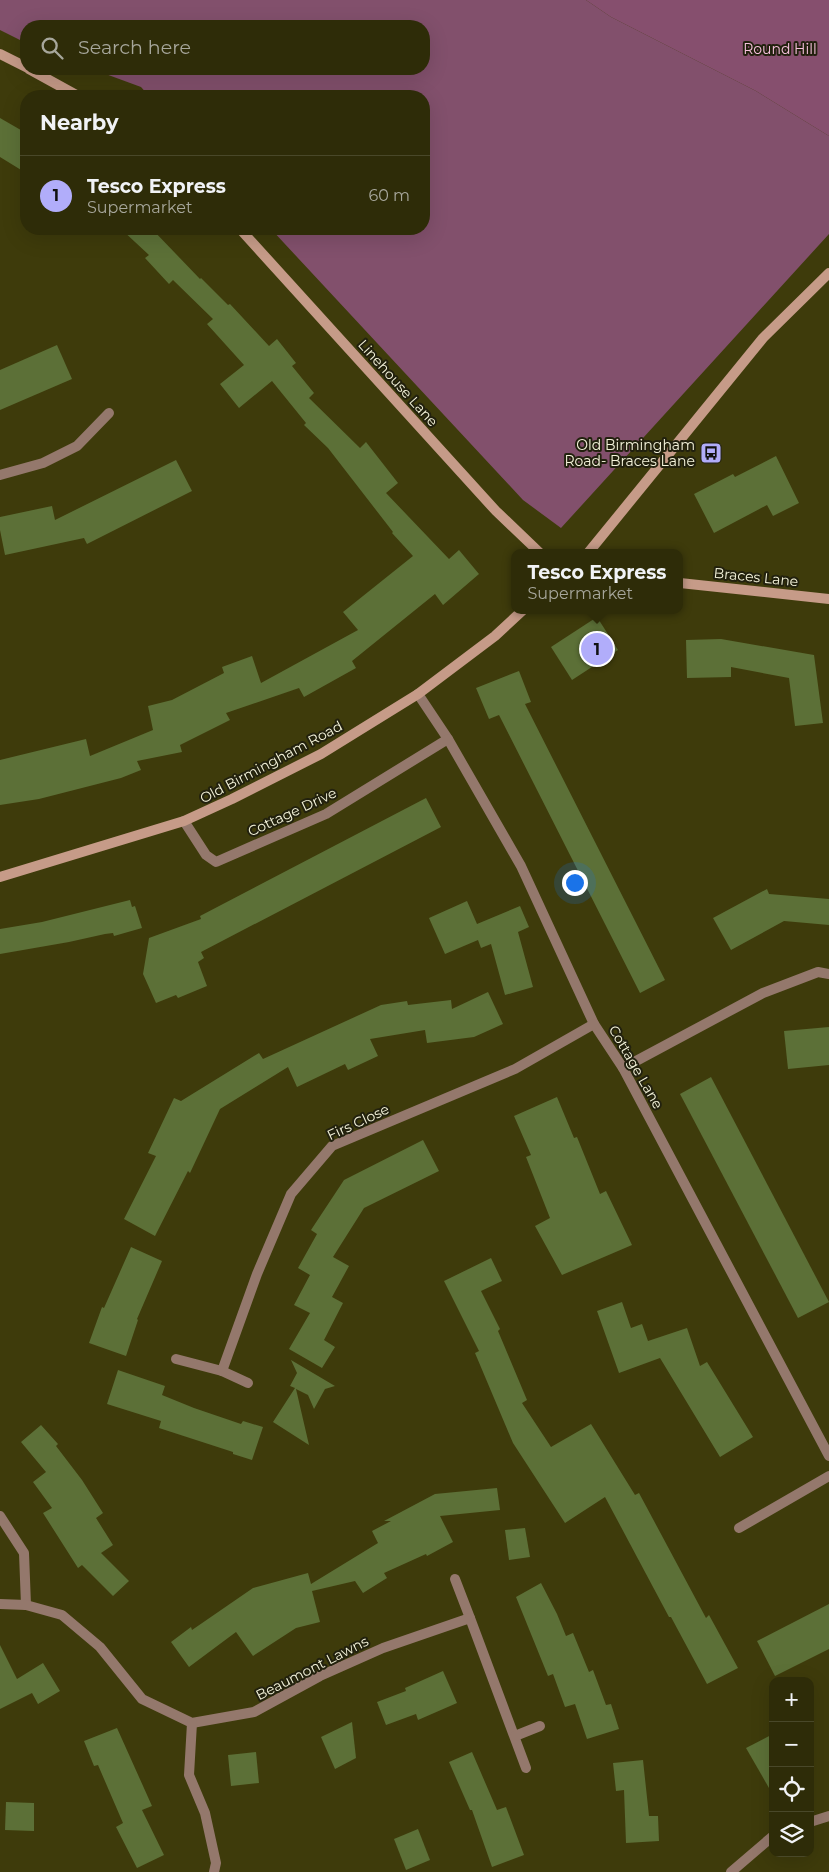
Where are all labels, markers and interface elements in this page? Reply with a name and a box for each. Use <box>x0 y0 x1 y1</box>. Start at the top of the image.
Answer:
search box <box>20 20 430 75</box>
icon: search <box>38 34 66 62</box>
text: Search here <box>78 36 191 59</box>
park label: Round Hill <box>743 40 817 58</box>
text: Nearby <box>40 110 119 135</box>
text: Tesco Express <box>87 175 226 198</box>
text: 1 <box>53 186 59 205</box>
text: 60 m <box>368 186 410 205</box>
text: Supermarket <box>87 198 193 217</box>
street label: Linehouse Lane <box>354 336 442 430</box>
place label: Old Birmingham Road- Braces Lane <box>564 436 695 470</box>
bus stop icon: Old Birmingham Road- Braces Lane <box>699 441 723 465</box>
popup <box>511 549 683 614</box>
text: Tesco Express <box>528 561 666 584</box>
street label: Braces Lane <box>713 564 799 590</box>
text: Supermarket <box>528 584 633 603</box>
pin: 1 <box>581 630 613 668</box>
street label: Old Birmingham Road <box>197 717 345 807</box>
street label: Cottage Drive <box>245 784 339 840</box>
your location <box>562 870 588 896</box>
street label: Cottage Lane <box>605 1022 667 1112</box>
street label: Firs Close <box>324 1100 392 1144</box>
street label: Beaumont Lawns <box>253 1632 371 1704</box>
map controls <box>769 1677 814 1857</box>
button: + <box>769 1677 814 1722</box>
button: − <box>769 1722 814 1767</box>
button: locate <box>769 1767 814 1812</box>
button: layers <box>769 1812 814 1857</box>

